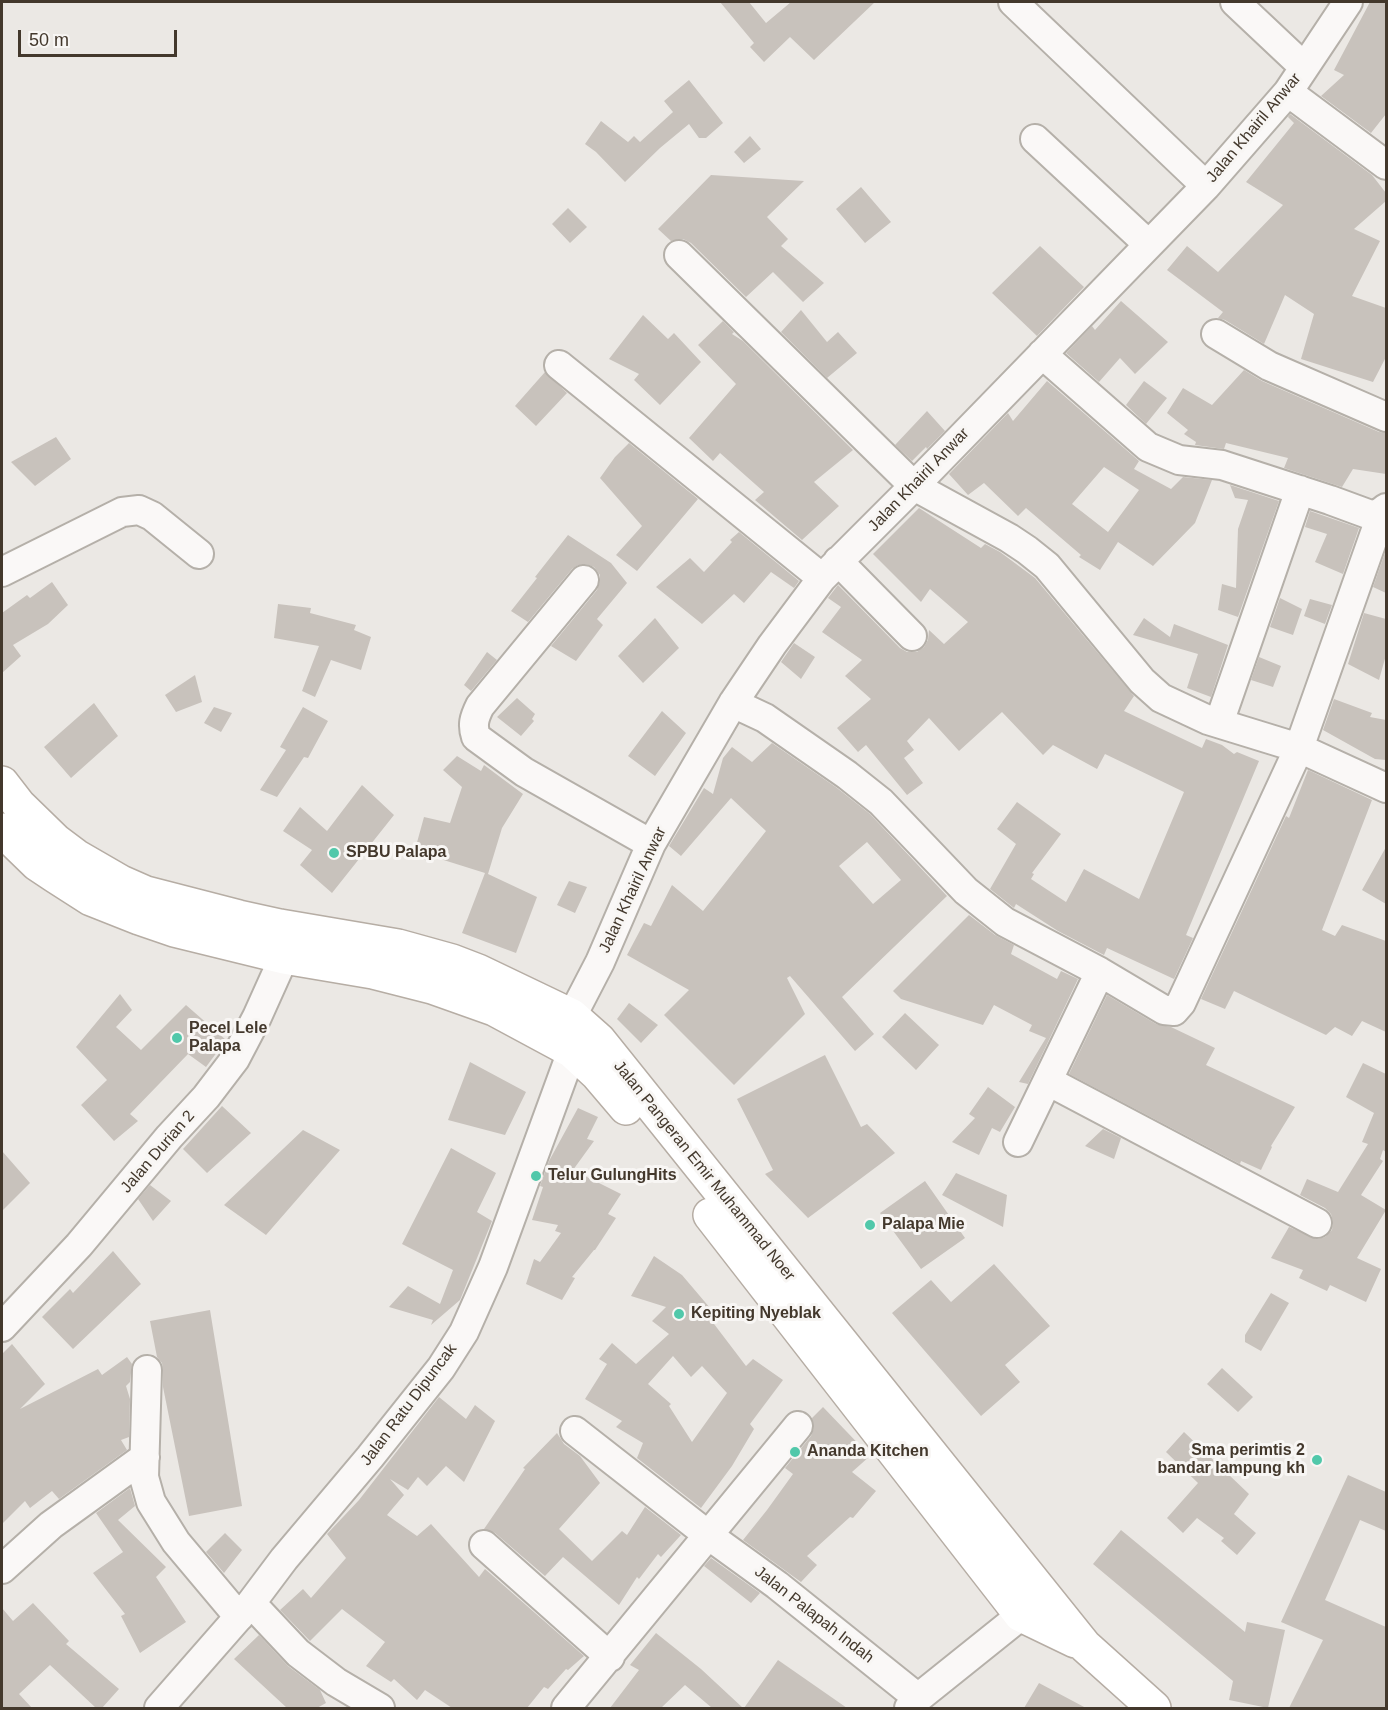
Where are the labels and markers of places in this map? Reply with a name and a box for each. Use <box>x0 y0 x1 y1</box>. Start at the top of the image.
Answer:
place label: SPBU Palapa <box>346 843 446 863</box>
marker: SPBU Palapa <box>327 846 341 860</box>
place label: Pecel Lele Palapa <box>189 1019 267 1057</box>
marker: Pecel Lele Palapa <box>170 1031 184 1045</box>
place label: Telur GulungHits <box>548 1166 677 1186</box>
marker: Telur GulungHits <box>529 1169 543 1183</box>
place label: Palapa Mie <box>882 1215 965 1235</box>
marker: Palapa Mie <box>863 1218 877 1232</box>
place label: Kepiting Nyeblak <box>691 1304 821 1324</box>
marker: Kepiting Nyeblak <box>672 1307 686 1321</box>
place label: Sma perimtis 2 bandar lampung kh <box>1157 1441 1305 1479</box>
place label: Ananda Kitchen <box>807 1442 929 1462</box>
marker: Ananda Kitchen <box>788 1445 802 1459</box>
marker: Sma perimtis 2 bandar lampung kh <box>1310 1453 1324 1467</box>

